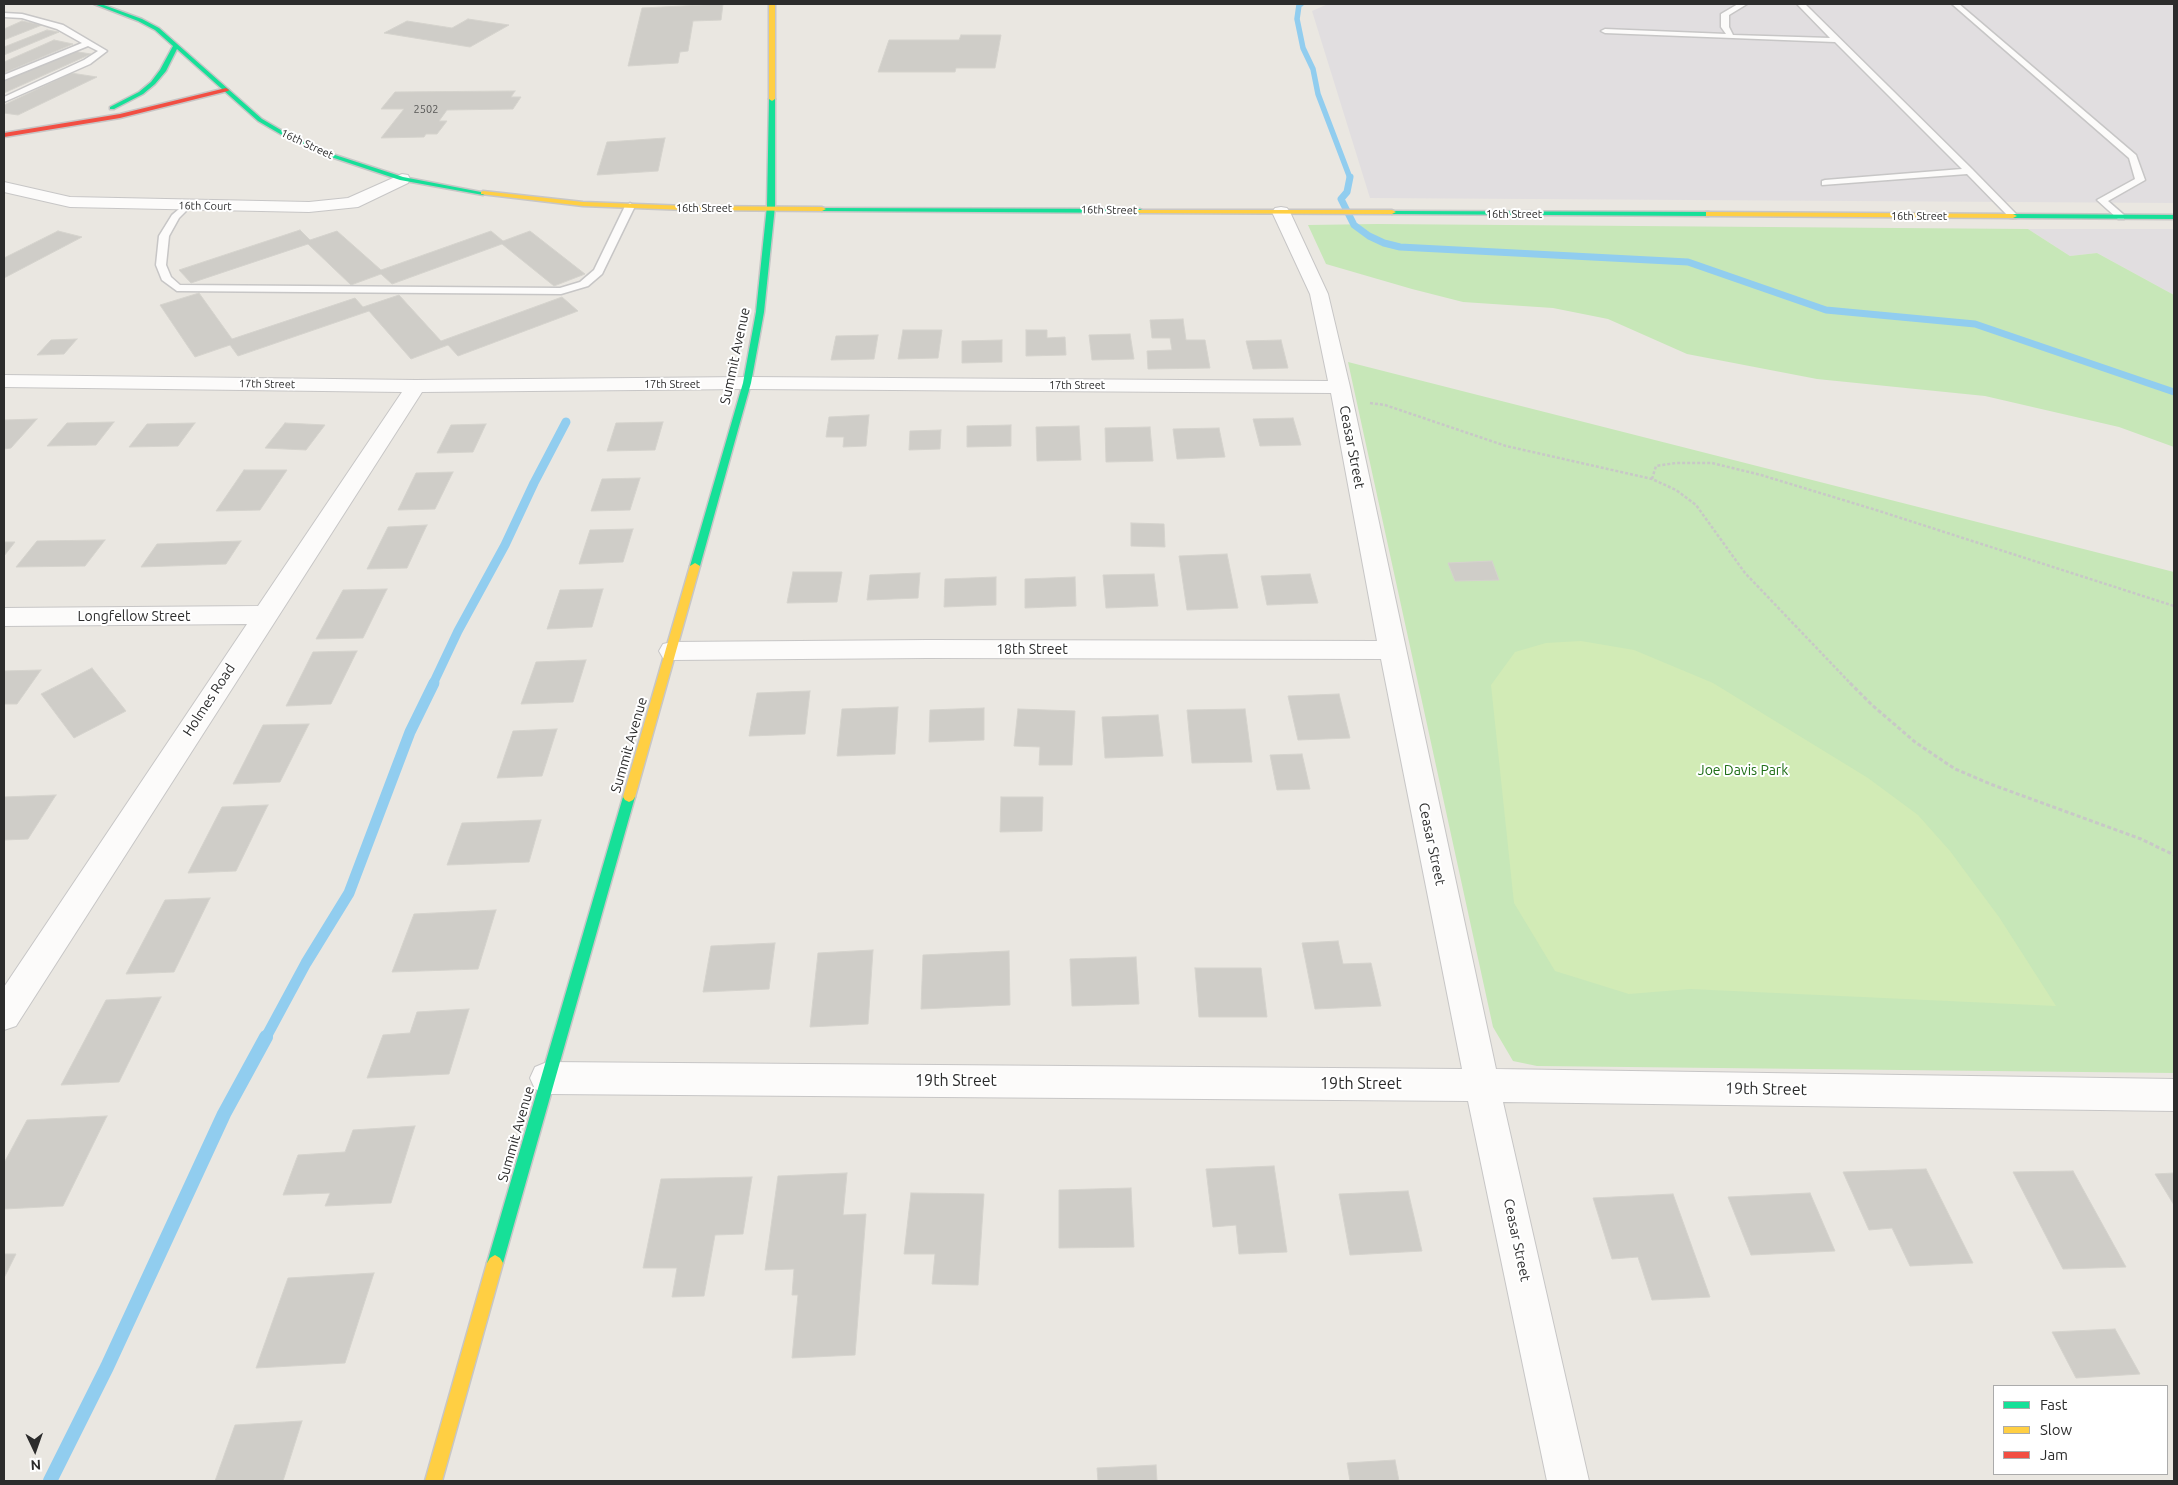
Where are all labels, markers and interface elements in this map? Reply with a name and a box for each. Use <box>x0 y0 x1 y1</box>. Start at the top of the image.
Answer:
house number: 2502 <box>414 102 438 116</box>
street label: 16th Street <box>279 126 335 162</box>
street label: 16th Court <box>178 199 232 213</box>
street label: 16th Street <box>676 201 732 215</box>
street label: 16th Street <box>1081 203 1137 217</box>
street label: 16th Street <box>1486 207 1542 221</box>
street label: 16th Street <box>1891 209 1947 223</box>
street label: Summit Avenue <box>717 306 753 406</box>
street label: 17th Street <box>239 377 295 391</box>
street label: 17th Street <box>644 377 700 391</box>
street label: 17th Street <box>1049 378 1105 392</box>
street label: Ceasar Street <box>1336 404 1368 490</box>
street label: Longfellow Street <box>77 608 191 624</box>
street label: 18th Street <box>996 641 1068 657</box>
street label: Holmes Road <box>179 661 239 739</box>
street label: Summit Avenue <box>607 695 651 795</box>
park label: Joe Davis Park <box>1698 762 1788 778</box>
street label: Ceasar Street <box>1415 801 1449 887</box>
street label: 19th Street <box>915 1071 997 1091</box>
street label: 19th Street <box>1320 1074 1402 1094</box>
street label: 19th Street <box>1725 1079 1807 1099</box>
street label: Summit Avenue <box>494 1084 538 1184</box>
street label: Ceasar Street <box>1500 1197 1534 1283</box>
legend <box>1993 1385 2168 1475</box>
text: Fast <box>2040 1396 2067 1413</box>
text: Slow <box>2040 1421 2072 1438</box>
north arrow <box>10 1425 60 1475</box>
text: Jam <box>2040 1446 2068 1463</box>
text: N <box>30 1457 41 1473</box>

